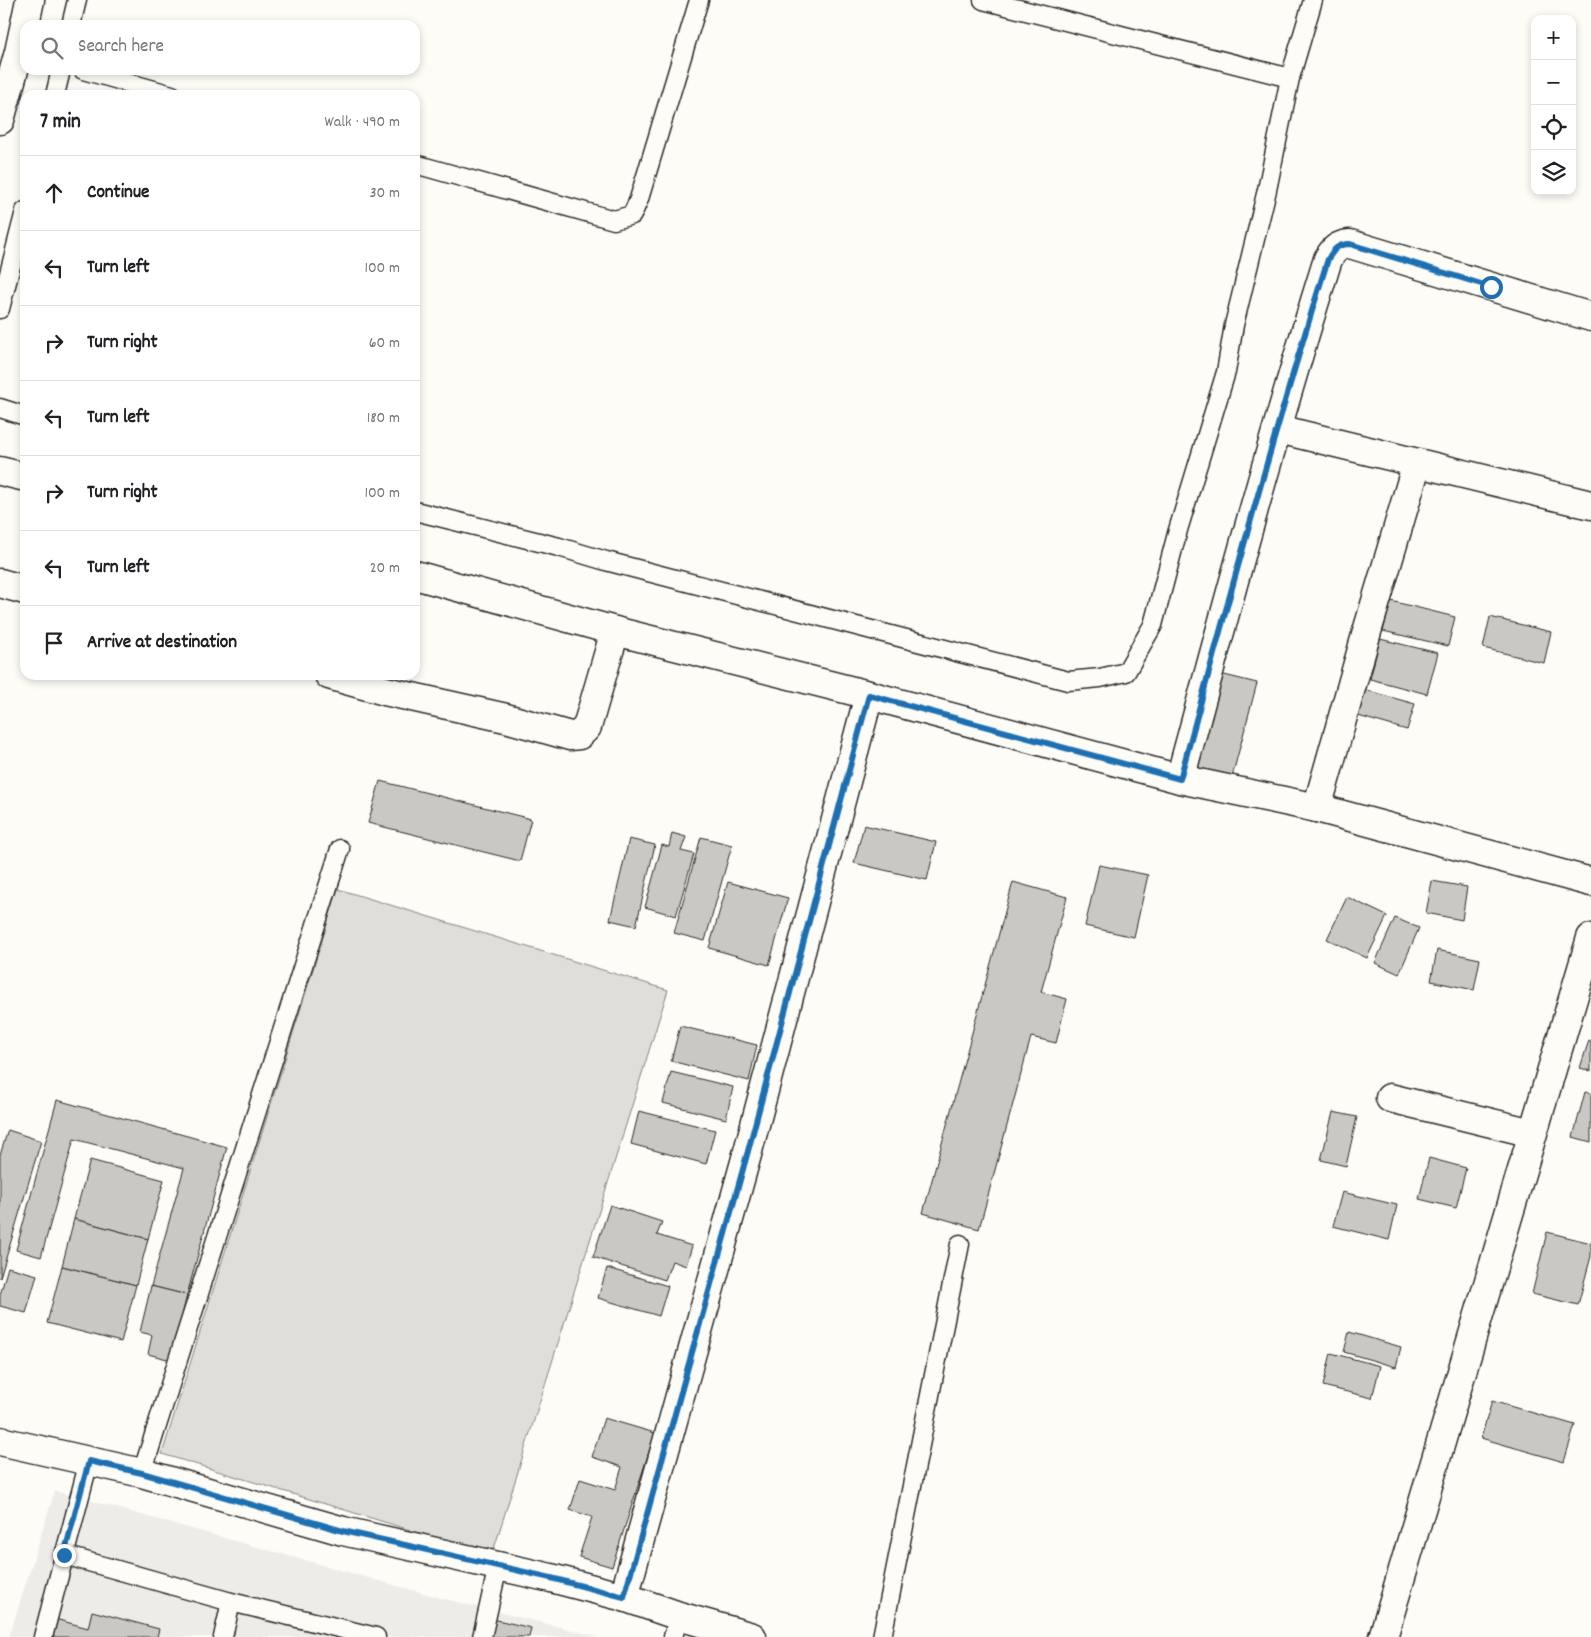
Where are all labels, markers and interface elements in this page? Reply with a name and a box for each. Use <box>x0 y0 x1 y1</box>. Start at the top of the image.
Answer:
map controls <box>1531 15 1576 195</box>
button: + <box>1531 15 1576 60</box>
search box <box>20 20 420 75</box>
icon: search <box>38 34 66 62</box>
text: Search here <box>78 34 164 61</box>
button: − <box>1531 60 1576 105</box>
button: locate <box>1531 105 1576 150</box>
text: 7 min <box>40 108 81 138</box>
text: Walk · 490 m <box>325 111 400 134</box>
button: layers <box>1531 150 1576 195</box>
icon: ahead <box>40 179 68 207</box>
text: Continue <box>87 180 149 207</box>
text: 30 m <box>370 182 400 205</box>
icon: left <box>40 254 68 282</box>
text: Turn left <box>87 255 150 282</box>
text: 100 m <box>364 257 400 280</box>
route start <box>1480 276 1503 299</box>
icon: right <box>40 329 68 357</box>
text: Turn right <box>87 330 158 357</box>
text: 60 m <box>369 332 400 355</box>
icon: left <box>40 404 68 432</box>
text: Turn left <box>87 405 150 432</box>
text: 180 m <box>367 407 400 430</box>
icon: right <box>40 479 68 507</box>
text: Turn right <box>87 480 158 507</box>
text: 100 m <box>364 482 400 505</box>
icon: left <box>40 554 68 582</box>
text: Turn left <box>87 555 150 582</box>
text: 20 m <box>370 557 400 580</box>
icon: arrive <box>40 629 68 657</box>
text: Arrive at destination <box>87 630 237 657</box>
route end <box>53 1544 76 1567</box>

